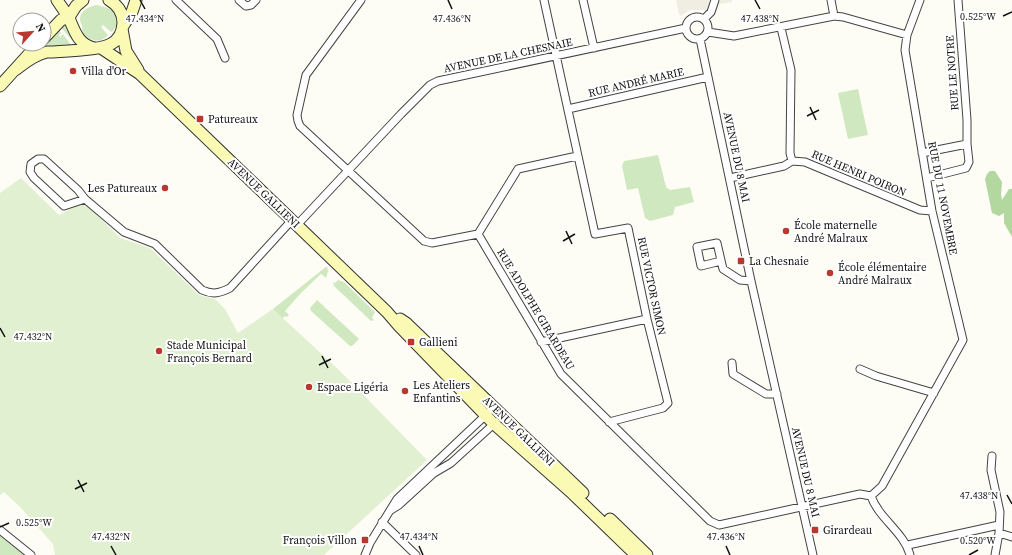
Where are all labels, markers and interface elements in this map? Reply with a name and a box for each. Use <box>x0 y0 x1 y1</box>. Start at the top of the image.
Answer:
text: 0.525°W <box>960 10 996 23</box>
north arrow <box>12 12 52 52</box>
text: 47.434°N <box>126 12 164 25</box>
text: 47.436°N <box>433 12 471 25</box>
text: 47.438°N <box>741 12 779 25</box>
text: N <box>32 21 49 35</box>
street label: AVENUE DE LA CHESNAIE <box>442 34 574 76</box>
street label: RUE LE NOTRE <box>942 35 963 111</box>
place label: Villa d'Or <box>81 64 126 79</box>
street label: RUE ANDRÉ MARIE <box>587 64 686 101</box>
marker: Villa d'Or <box>68 66 78 76</box>
street label: AVENUE DU 8 MAI <box>720 110 753 204</box>
place label: Patureaux <box>208 112 258 127</box>
marker: Patureaux <box>195 114 205 124</box>
street label: RUE DU 11 NOVEMBRE <box>924 140 961 256</box>
street label: RUE HENRI POIRON <box>809 147 908 200</box>
street label: AVENUE GALLIENI <box>224 155 303 232</box>
place label: Les Patureaux <box>88 181 157 196</box>
marker: Les Patureaux <box>160 183 170 193</box>
place label: École maternelle André Malraux <box>794 218 877 246</box>
marker: École maternelle André Malraux <box>781 226 791 236</box>
street label: RUE VICTOR SIMON <box>634 235 669 337</box>
street label: RUE ADOLPHE GIRARDEAU <box>493 246 578 373</box>
place label: La Chesnaie <box>749 254 809 269</box>
marker: La Chesnaie <box>736 256 746 266</box>
place label: École élémentaire André Malraux <box>838 260 927 288</box>
marker: École élémentaire André Malraux <box>825 268 835 278</box>
text: 47.432°N <box>14 330 52 343</box>
place label: Gallieni <box>419 335 458 350</box>
marker: Gallieni <box>406 337 416 347</box>
place label: Stade Municipal François Bernard <box>167 338 253 366</box>
marker: Stade Municipal François Bernard <box>154 346 164 356</box>
place label: Les Ateliers Enfantins <box>413 378 470 406</box>
place label: Espace Ligéria <box>317 380 389 395</box>
marker: Espace Ligéria <box>304 382 314 392</box>
marker: Les Ateliers Enfantins <box>400 386 410 396</box>
street label: AVENUE GALLIENI <box>479 393 558 470</box>
street label: AVENUE DU 8 MAI <box>788 425 823 519</box>
text: 47.438°N <box>960 489 998 502</box>
text: 0.525°W <box>16 516 52 529</box>
place label: Girardeau <box>823 523 873 538</box>
marker: Girardeau <box>810 525 820 535</box>
text: 47.432°N <box>92 530 130 543</box>
text: 47.434°N <box>400 530 438 543</box>
text: 47.436°N <box>707 530 745 543</box>
place label: François Villon <box>283 533 357 548</box>
text: 0.520°W <box>960 534 996 547</box>
marker: François Villon <box>360 535 370 545</box>

